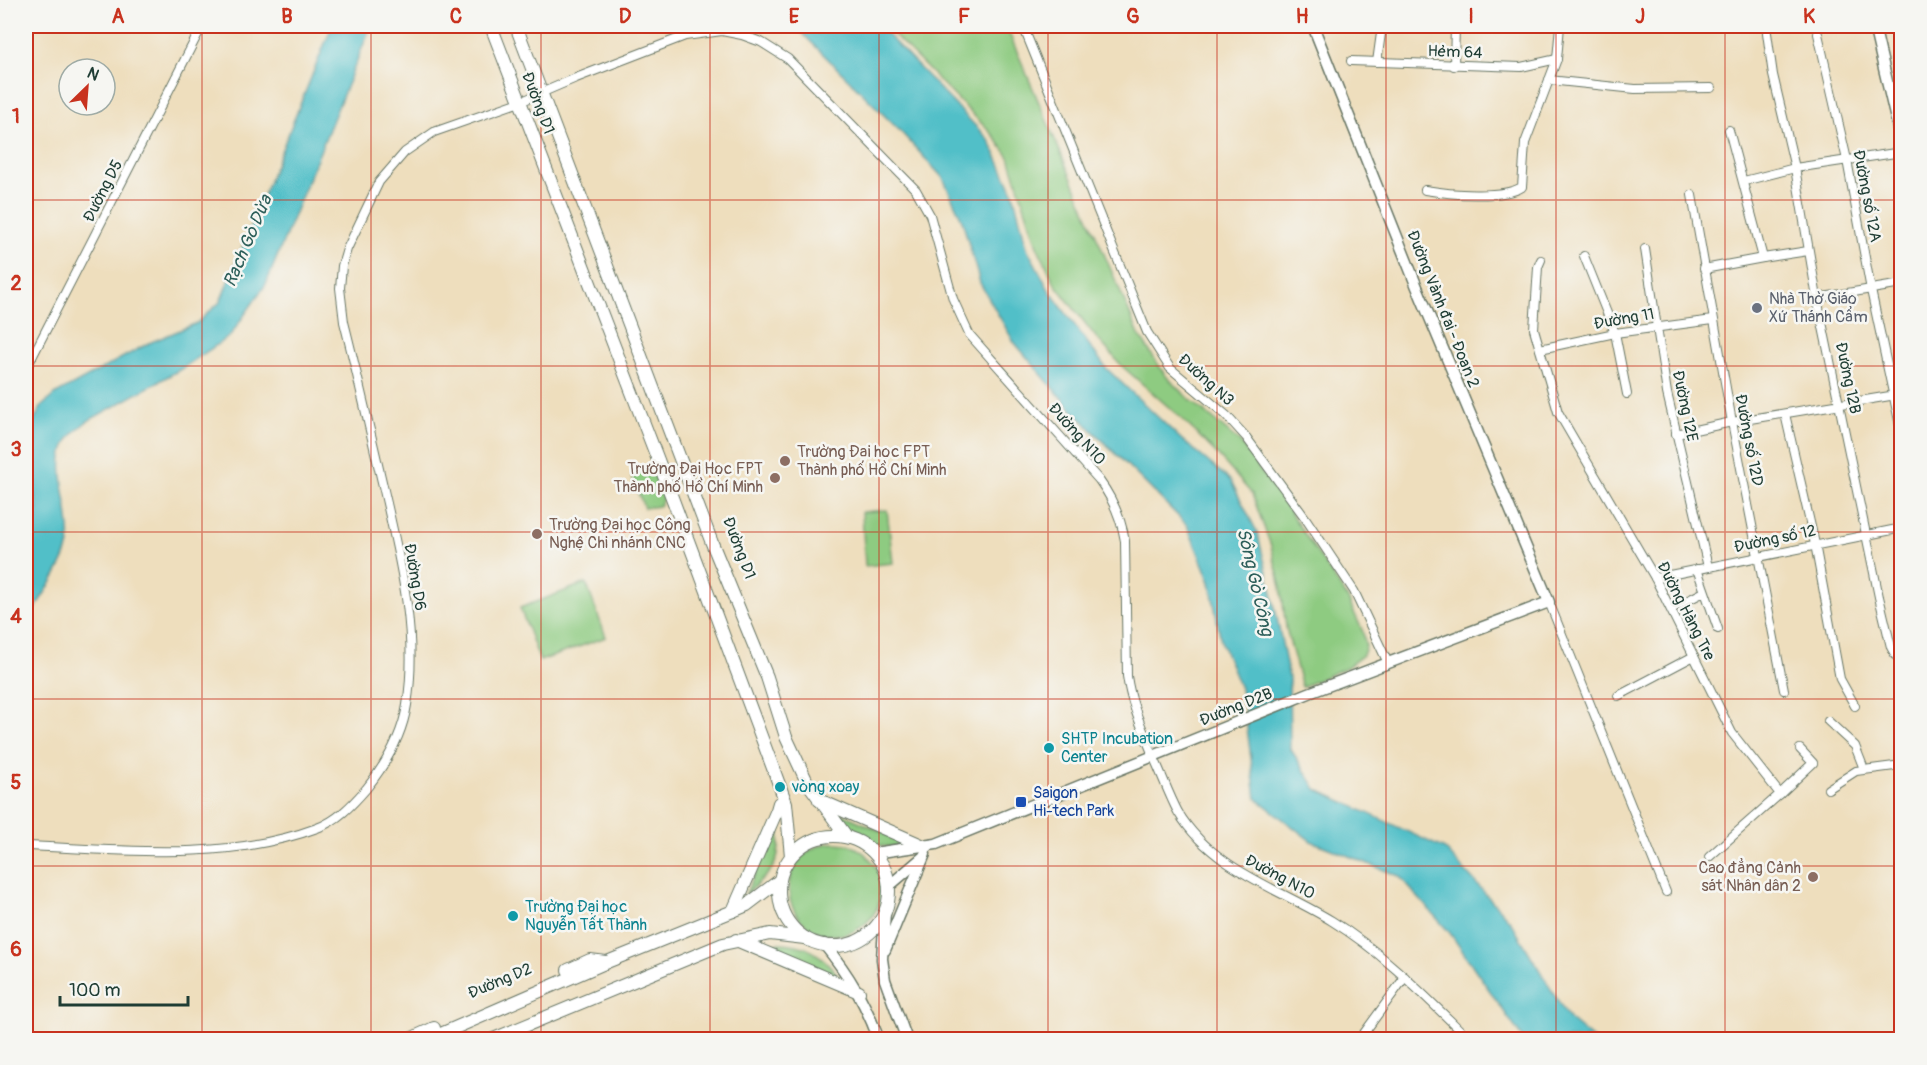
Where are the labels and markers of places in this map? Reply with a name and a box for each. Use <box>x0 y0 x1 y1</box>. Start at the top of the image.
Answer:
place label: Nhà Thờ Giáo Xứ Thánh Cẩm <box>1769 289 1868 327</box>
marker: Nhà Thờ Giáo Xứ Thánh Cẩm <box>1750 301 1764 315</box>
place label: Trường Đại học FPT Thành phố Hồ Chí Minh <box>797 442 946 480</box>
marker: Trường Đại học FPT Thành phố Hồ Chí Minh <box>778 454 792 468</box>
place label: Trường Đại Học FPT Thành phố Hồ Chí Minh <box>614 459 763 497</box>
marker: Trường Đại Học FPT Thành phố Hồ Chí Minh <box>768 471 782 485</box>
place label: Trường Đại học Công Nghệ Chi nhánh CNC <box>549 515 691 553</box>
marker: Trường Đại học Công Nghệ Chi nhánh CNC <box>530 527 544 541</box>
place label: SHTP Incubation Center <box>1061 729 1173 767</box>
marker: SHTP Incubation Center <box>1042 741 1056 755</box>
place label: vòng xoay <box>791 777 860 797</box>
marker: vòng xoay <box>773 780 787 794</box>
place label: Saigon Hi-tech Park <box>1033 783 1115 821</box>
marker: Saigon Hi-tech Park <box>1014 795 1028 809</box>
place label: Cao đẳng Cảnh sát Nhân dân 2 <box>1698 858 1801 896</box>
marker: Cao đẳng Cảnh sát Nhân dân 2 <box>1806 870 1820 884</box>
place label: Trường Đại học Nguyễn Tất Thành <box>525 897 647 935</box>
marker: Trường Đại học Nguyễn Tất Thành <box>506 909 520 923</box>

